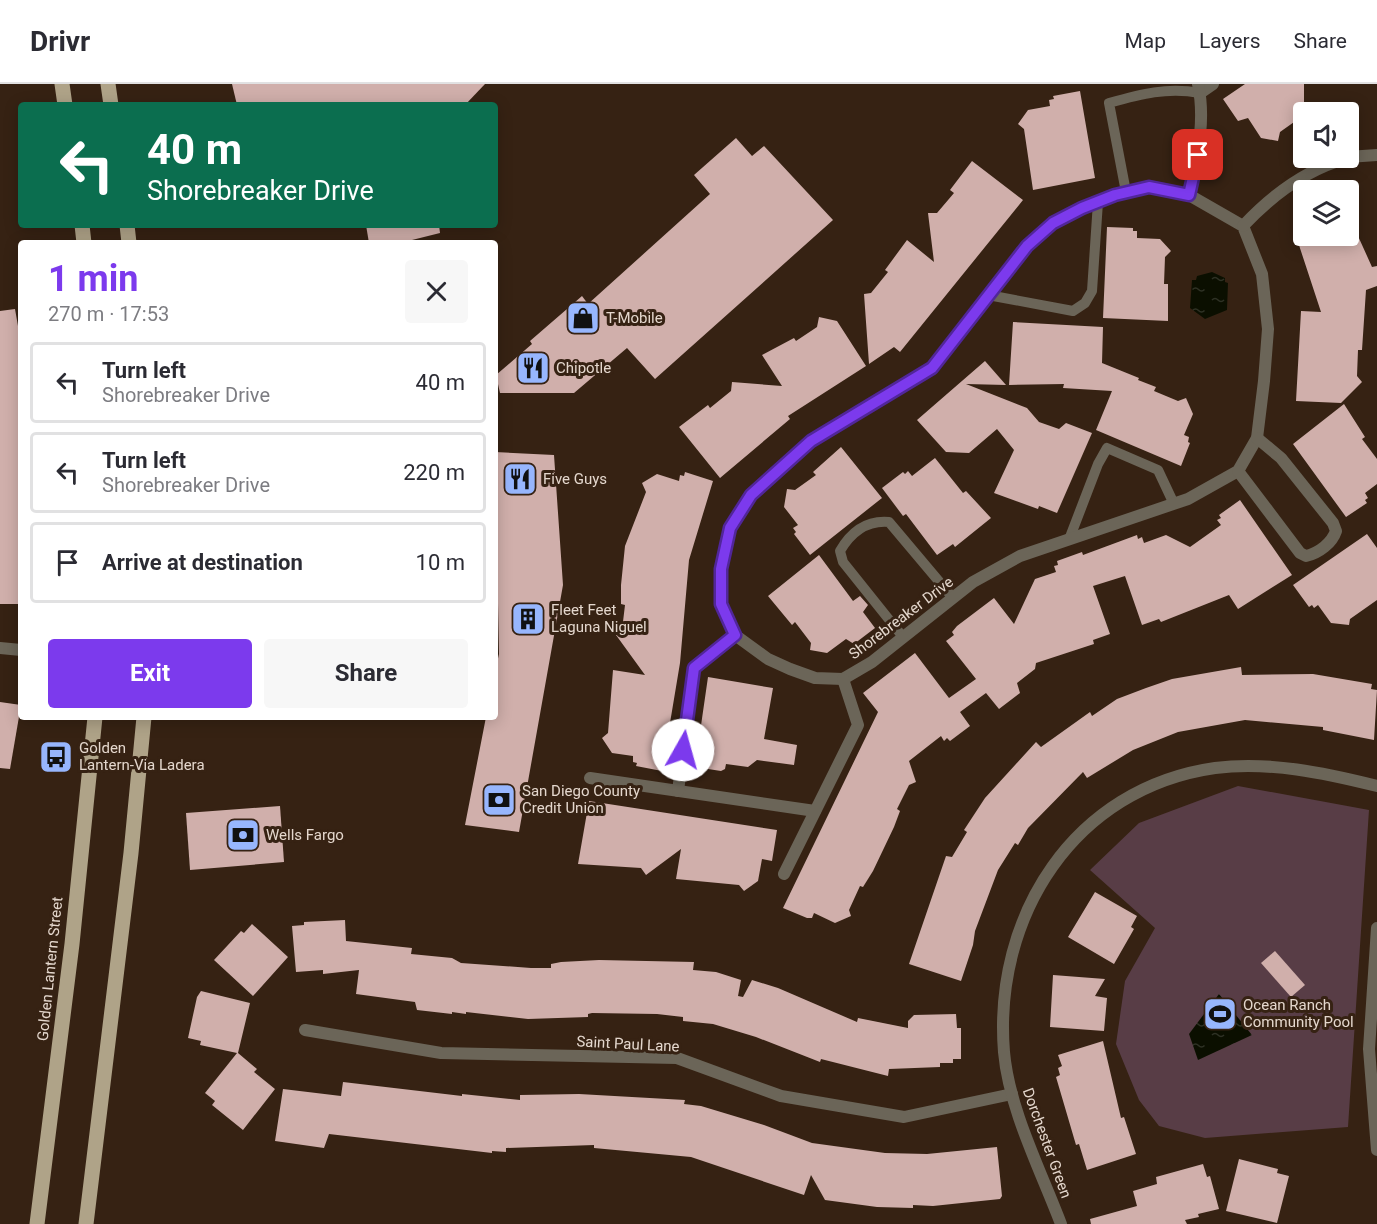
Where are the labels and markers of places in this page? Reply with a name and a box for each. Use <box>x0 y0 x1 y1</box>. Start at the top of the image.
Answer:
pin <box>1172 129 1223 180</box>
shop icon: T-Mobile <box>565 300 601 336</box>
place label: T-Mobile <box>606 309 663 327</box>
restaurant icon: Chipotle <box>515 350 551 386</box>
place label: Chipotle <box>556 359 611 377</box>
restaurant icon: Five Guys <box>502 461 538 497</box>
place label: Five Guys <box>543 470 607 488</box>
building icon: Fleet Feet Laguna Niguel <box>510 601 546 637</box>
place label: Fleet Feet Laguna Niguel <box>551 601 647 636</box>
bus stop icon: Golden Lantern-Via Ladera <box>38 739 74 775</box>
place label: Golden Lantern-Via Ladera <box>79 739 205 774</box>
bank icon: San Diego County Credit Union <box>481 782 517 818</box>
place label: San Diego County Credit Union <box>522 782 640 817</box>
bank icon: Wells Fargo <box>225 817 261 853</box>
place label: Wells Fargo <box>266 826 344 844</box>
sports icon: Ocean Ranch Community Pool <box>1202 996 1238 1032</box>
place label: Ocean Ranch Community Pool <box>1243 996 1354 1031</box>

